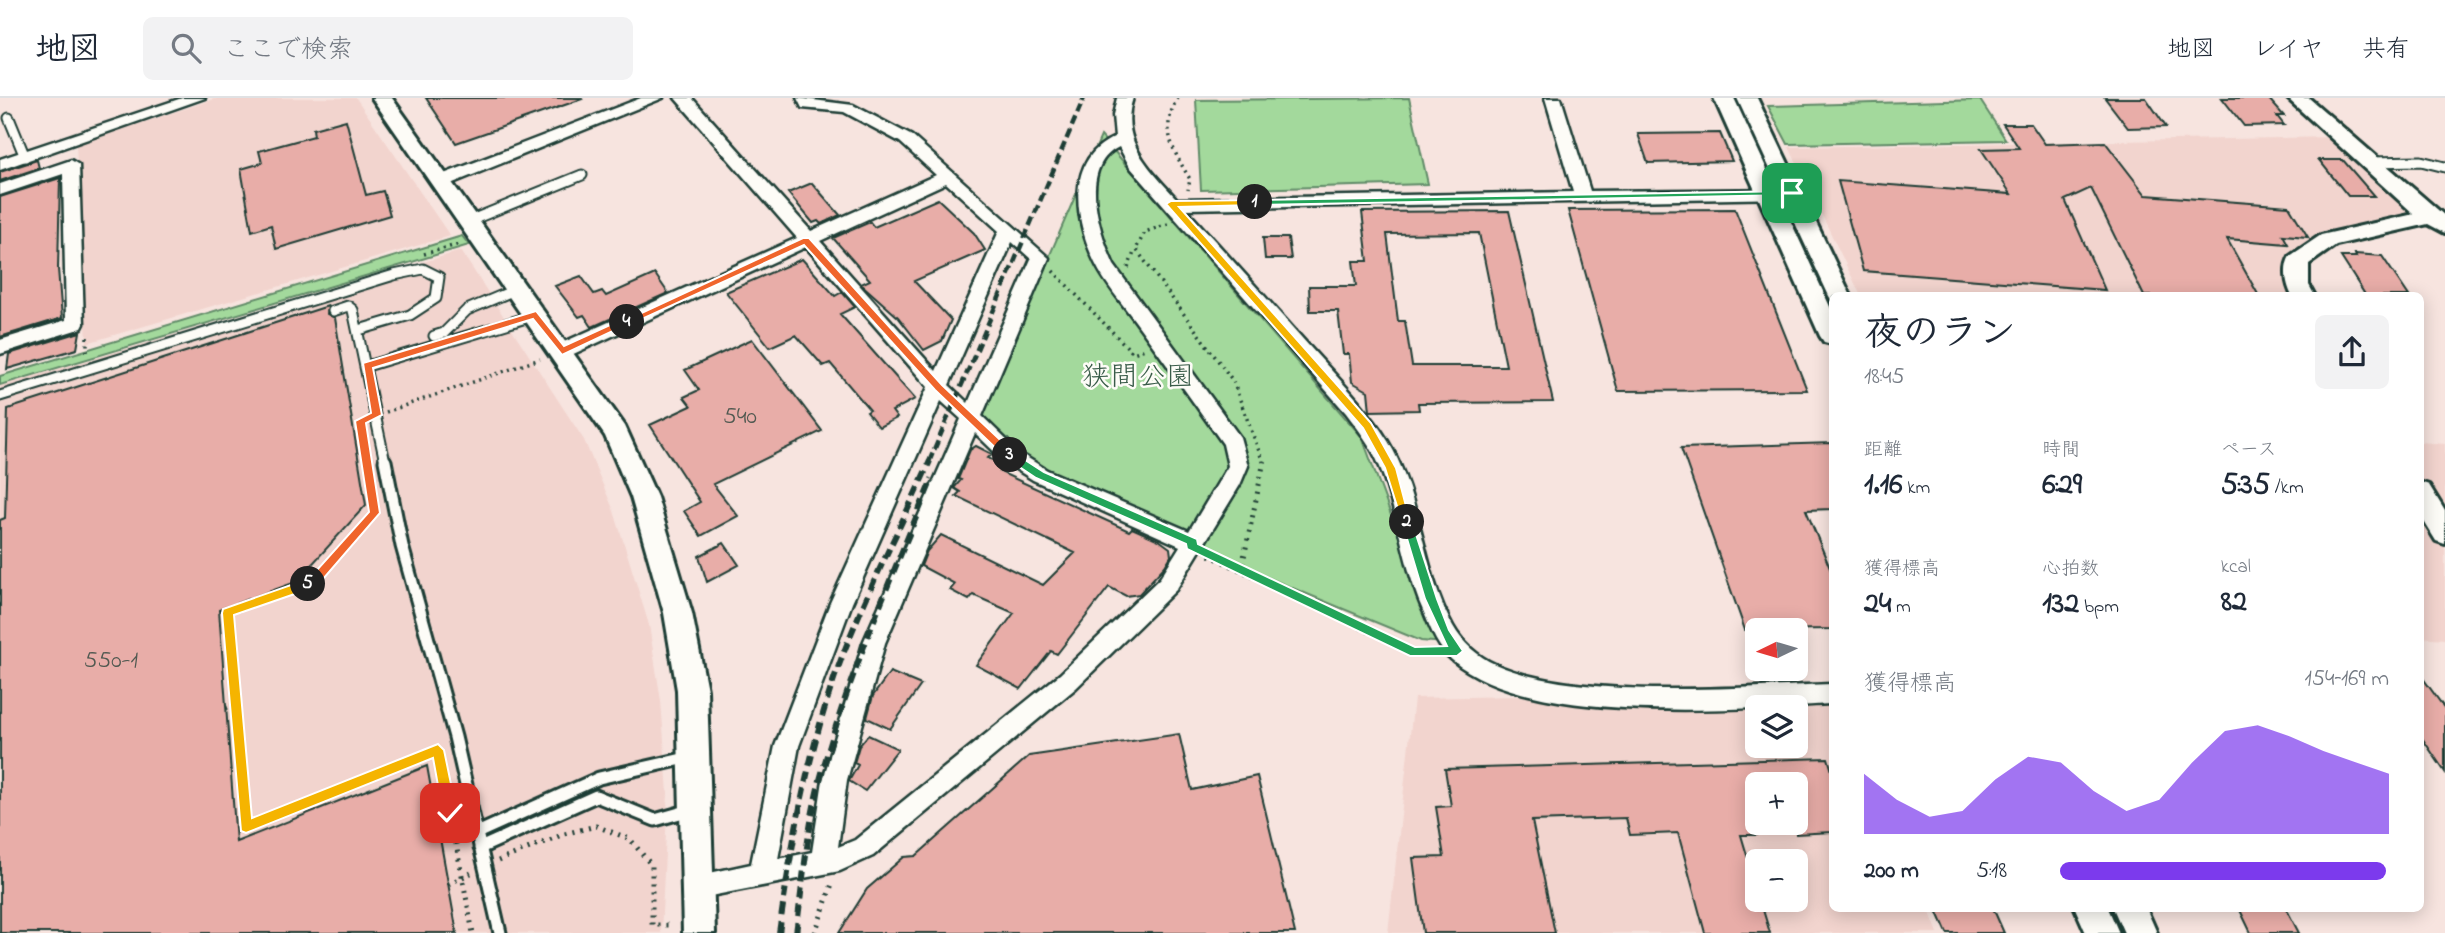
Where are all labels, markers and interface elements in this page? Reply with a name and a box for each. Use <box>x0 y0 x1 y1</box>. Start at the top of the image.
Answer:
search box <box>143 17 633 80</box>
text: 地図 <box>35 27 101 75</box>
icon: search <box>167 29 205 67</box>
text: ここで検索 <box>223 32 353 70</box>
text: 地図 <box>2167 33 2215 68</box>
text: レイヤ <box>2253 33 2324 68</box>
text: 共有 <box>2362 33 2410 68</box>
pin <box>1762 163 1822 223</box>
icon: arrive <box>1773 174 1811 212</box>
pin: 1 <box>1238 184 1272 220</box>
text: 1 <box>1251 188 1258 215</box>
pin: 4 <box>610 304 644 340</box>
text: 夜のラン <box>1864 307 2016 363</box>
text: 4 <box>623 308 630 335</box>
button: share <box>2315 315 2389 389</box>
park label: 狭間公園 <box>1082 358 1194 399</box>
text: 18:45 <box>1864 361 1905 394</box>
house number: 540 <box>723 400 757 435</box>
text: 距離 <box>1864 437 1902 464</box>
text: 時間 <box>2042 437 2080 464</box>
text: ペース <box>2221 437 2277 464</box>
pin: 3 <box>992 438 1028 472</box>
text: 3 <box>1006 441 1013 468</box>
text: 1.16 <box>1864 464 1902 508</box>
text: 6:29 <box>2042 464 2082 508</box>
text: 5:35 <box>2221 464 2270 508</box>
text: km <box>1902 475 1930 502</box>
text: /km <box>2270 475 2304 502</box>
pin: 2 <box>1390 504 1424 540</box>
text: 2 <box>1402 508 1411 535</box>
text: kcal <box>2221 554 2251 581</box>
text: 獲得標高 <box>1864 556 1940 583</box>
text: 心拍数 <box>2042 556 2099 583</box>
pin: 5 <box>290 566 326 602</box>
text: 5 <box>302 570 313 597</box>
text: 82 <box>2221 581 2247 625</box>
text: 24 <box>1864 583 1891 627</box>
text: 132 <box>2042 583 2079 627</box>
text: m <box>1891 594 1911 621</box>
text: bpm <box>2079 594 2119 621</box>
north arrow <box>1745 618 1808 681</box>
map controls <box>1745 618 1808 912</box>
house number: 550-1 <box>84 644 139 679</box>
text: 154–169 m <box>2304 663 2389 696</box>
text: 獲得標高 <box>1864 668 1956 701</box>
button: layers <box>1745 695 1808 758</box>
button: + <box>1745 772 1808 835</box>
pin <box>420 783 480 843</box>
icon: check <box>431 794 469 832</box>
button: − <box>1745 849 1808 912</box>
text: 200 m <box>1864 855 1919 888</box>
text: 5:18 <box>1976 855 2007 888</box>

